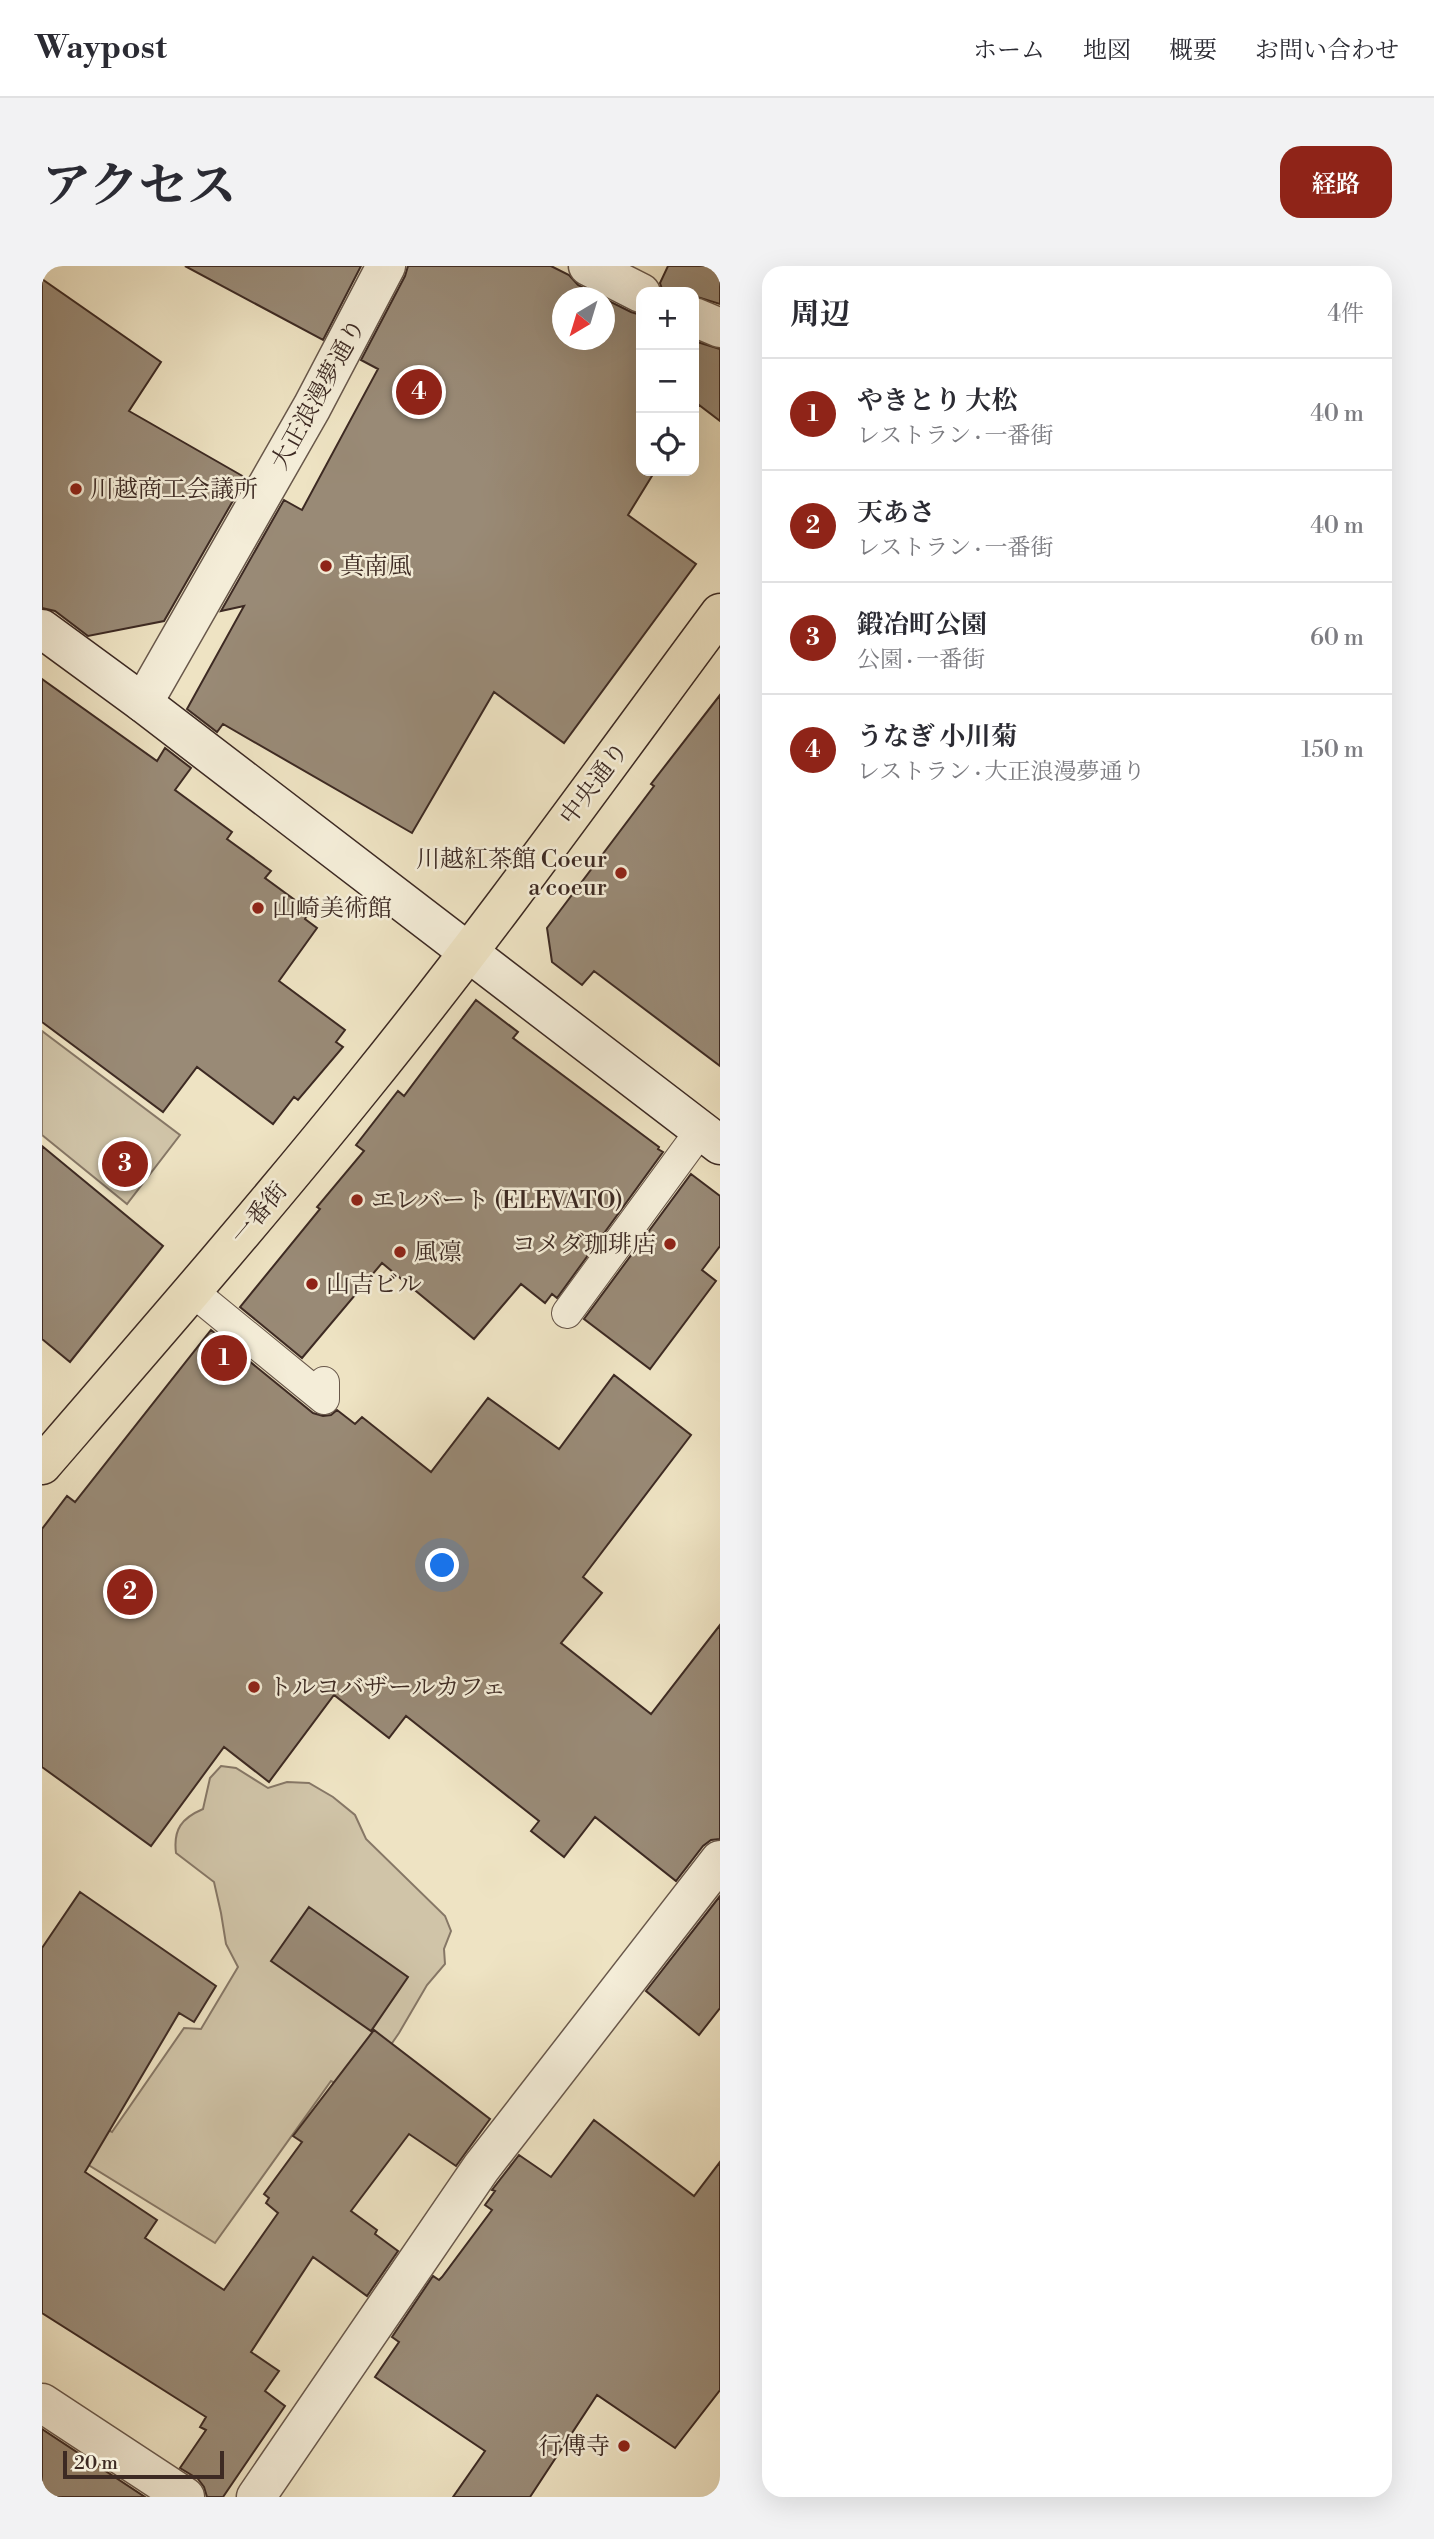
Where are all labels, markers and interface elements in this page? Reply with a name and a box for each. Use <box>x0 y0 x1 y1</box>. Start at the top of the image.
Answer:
text: Waypost <box>35 28 167 69</box>
text: ホーム <box>973 36 1045 66</box>
text: 地図 <box>1083 36 1131 66</box>
text: 概要 <box>1169 36 1217 66</box>
text: お問い合わせ <box>1255 36 1399 66</box>
button: 経路 <box>1280 146 1392 218</box>
text: アクセス <box>42 157 237 218</box>
north arrow <box>552 287 615 350</box>
map controls <box>636 287 699 476</box>
button: + <box>636 287 699 350</box>
text: 周辺 <box>790 296 850 334</box>
text: 4件 <box>1327 300 1364 328</box>
street label: 大正浪漫夢通り <box>265 314 373 475</box>
button: − <box>636 350 699 413</box>
pin: 4 <box>396 366 442 418</box>
text: やきとり 大松 <box>857 385 1017 417</box>
text: 1 <box>807 400 819 428</box>
text: 40 m <box>1310 400 1364 428</box>
button: locate <box>636 413 699 476</box>
text: レストラン · 一番街 <box>857 422 1054 450</box>
place label: 川越商工会議所 <box>90 475 258 505</box>
marker: 川越商工会議所 <box>68 481 84 497</box>
text: 天あさ <box>857 497 935 529</box>
text: 2 <box>806 512 820 540</box>
text: 40 m <box>1310 512 1364 540</box>
text: レストラン · 一番街 <box>857 534 1054 562</box>
place label: 真南風 <box>340 552 412 582</box>
marker: 真南風 <box>318 558 334 574</box>
text: 鍛冶町公園 <box>857 609 987 641</box>
text: 3 <box>806 624 820 652</box>
text: 60 m <box>1310 624 1364 652</box>
text: 公園 · 一番街 <box>857 646 985 674</box>
text: うなぎ 小川菊 <box>857 721 1017 753</box>
street label: 中央通り <box>554 736 636 831</box>
text: 4 <box>805 736 821 764</box>
text: 150 m <box>1301 736 1364 764</box>
text: レストラン · 大正浪漫夢通り <box>857 758 1146 786</box>
place label: 川越紅茶館 Coeur a coeur <box>416 845 607 903</box>
marker: 川越紅茶館 Coeur a coeur <box>613 865 629 881</box>
place label: 山崎美術館 <box>272 894 392 924</box>
marker: 山崎美術館 <box>250 900 266 916</box>
pin: 3 <box>102 1138 148 1190</box>
street label: 一番街 <box>225 1176 294 1251</box>
place label: エレバート (ELEVATO) <box>371 1186 623 1216</box>
marker: エレバート (ELEVATO) <box>349 1192 365 1208</box>
place label: コメダ珈琲店 <box>512 1230 656 1260</box>
marker: コメダ珈琲店 <box>662 1236 678 1252</box>
place label: 風凛 <box>414 1238 462 1268</box>
marker: 風凛 <box>392 1244 408 1260</box>
place label: 山吉ビル <box>326 1270 422 1300</box>
marker: 山吉ビル <box>304 1276 320 1292</box>
pin: 1 <box>201 1332 247 1384</box>
your location <box>425 1548 459 1582</box>
pin: 2 <box>107 1566 153 1618</box>
place label: トルコバザールカフェ <box>268 1673 506 1703</box>
marker: トルコバザールカフェ <box>246 1679 262 1695</box>
place label: 行傅寺 <box>538 2432 610 2462</box>
marker: 行傅寺 <box>616 2438 632 2454</box>
scale bar <box>63 2448 224 2480</box>
text: 20 m <box>74 2451 118 2475</box>

